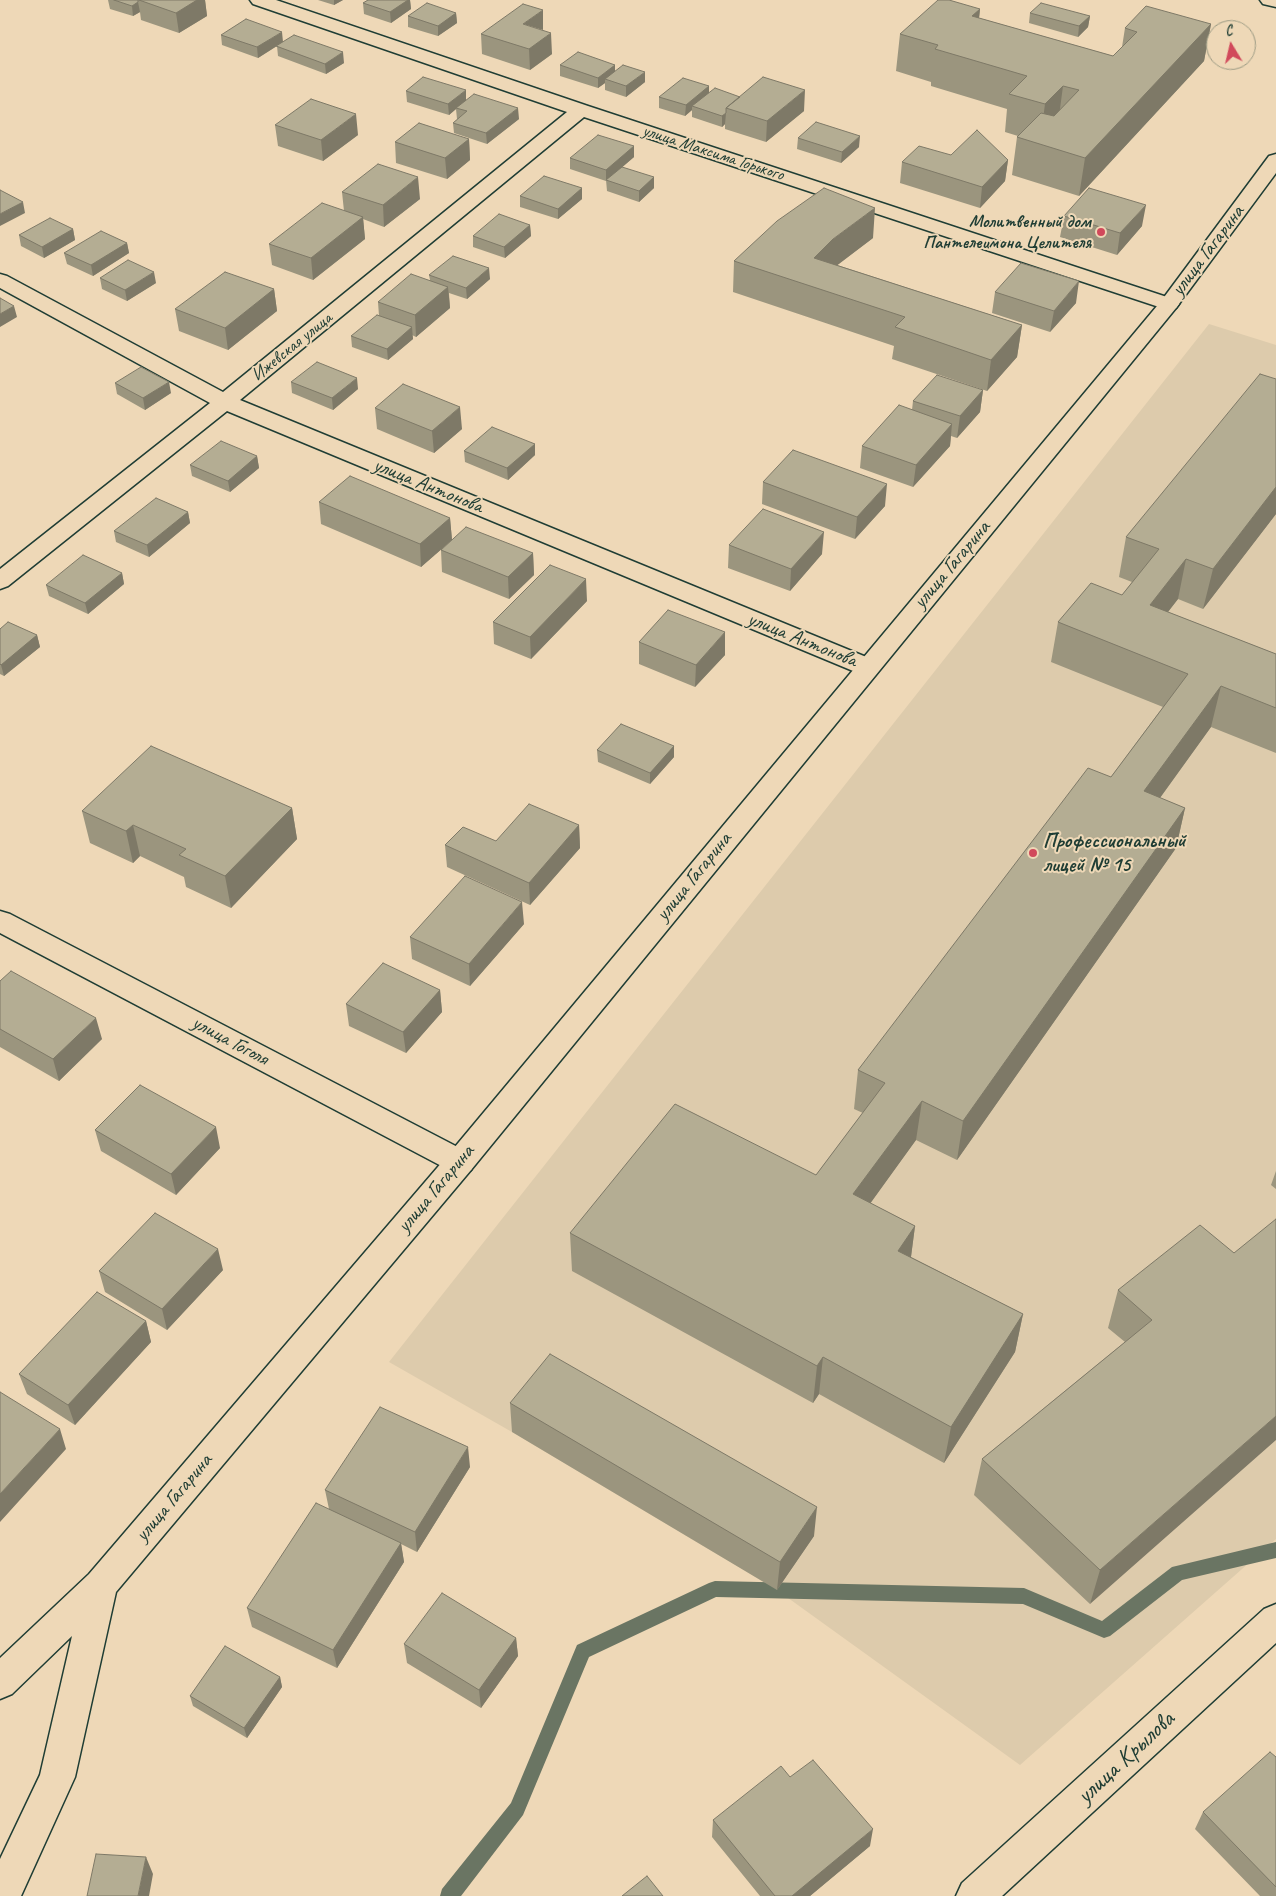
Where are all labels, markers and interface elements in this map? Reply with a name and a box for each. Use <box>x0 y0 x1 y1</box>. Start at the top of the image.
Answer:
north arrow <box>1206 20 1256 70</box>
text: С <box>1224 22 1233 40</box>
street label: улица Максима Горького <box>640 120 786 186</box>
street label: улица Гагарина <box>1166 201 1250 301</box>
place label: Молитвенный дом Пантелеимона Целителя <box>923 211 1091 253</box>
marker: Молитвенный дом Пантелеимона Целителя <box>1095 226 1107 238</box>
street label: Ижевская улица <box>247 308 337 386</box>
street label: улица Антонова <box>370 453 486 519</box>
street label: улица Гагарина <box>908 516 996 614</box>
street label: улица Антонова <box>744 607 860 673</box>
street label: улица Гагарина <box>650 827 738 927</box>
place label: Профессиональный лицей № 15 <box>1043 828 1186 878</box>
marker: Профессиональный лицей № 15 <box>1027 847 1039 859</box>
street label: улица Гоголя <box>187 1010 273 1072</box>
street label: улица Гагарина <box>392 1140 480 1238</box>
street label: улица Гагарина <box>130 1449 218 1547</box>
street label: улица Крылова <box>1071 1705 1181 1811</box>

